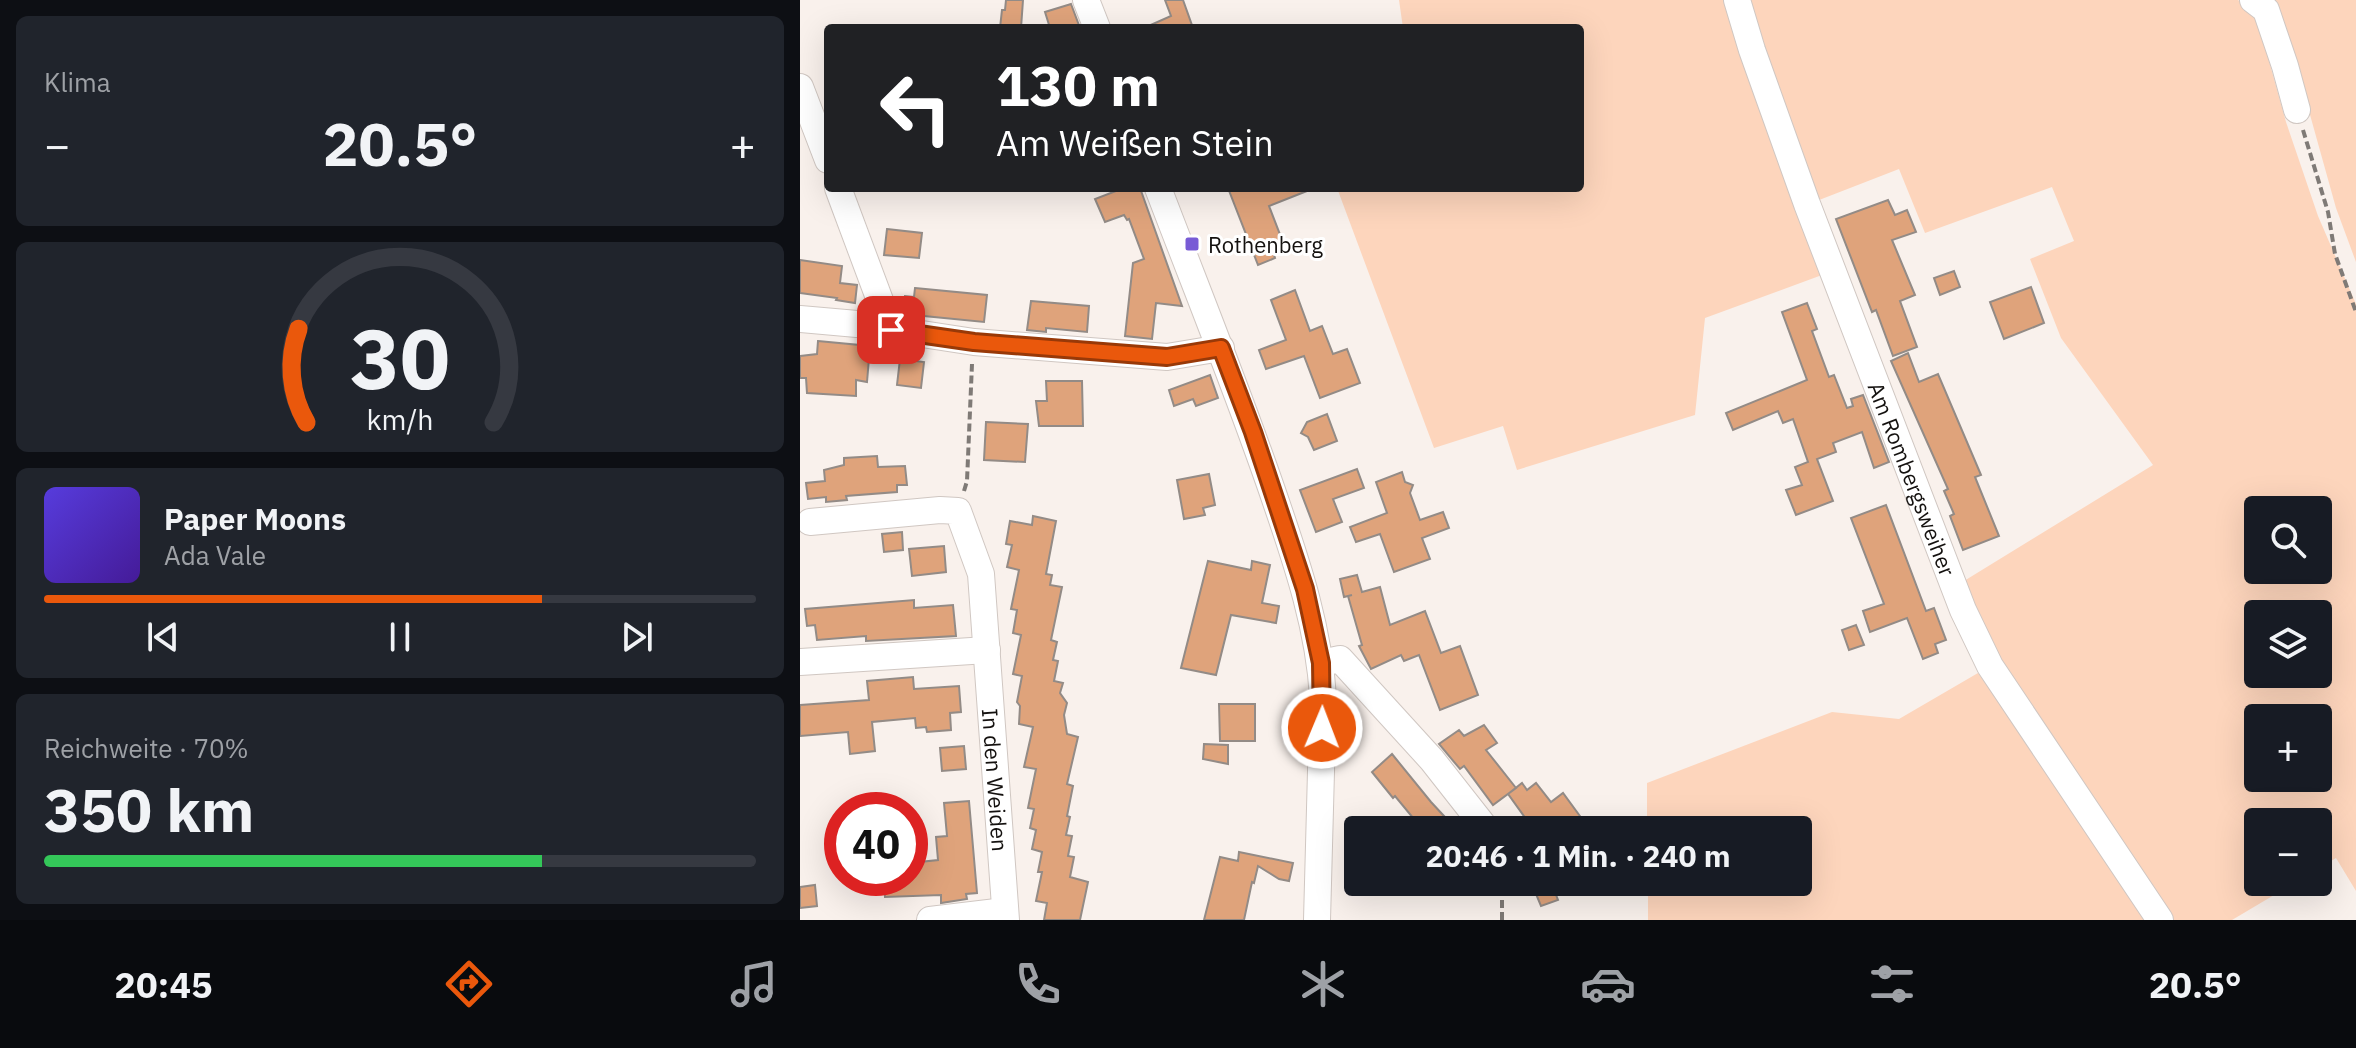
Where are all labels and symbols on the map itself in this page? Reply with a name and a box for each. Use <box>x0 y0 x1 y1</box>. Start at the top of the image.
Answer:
place label: Rothenberg <box>1208 230 1323 259</box>
marker: Rothenberg <box>1183 235 1201 253</box>
pin <box>857 296 925 364</box>
street label: Am Rombergsweiher <box>1862 378 1963 580</box>
position arrow <box>1280 686 1364 770</box>
street label: In den Weiden <box>976 707 1015 852</box>
speed limit sign: 40 <box>824 792 928 896</box>

